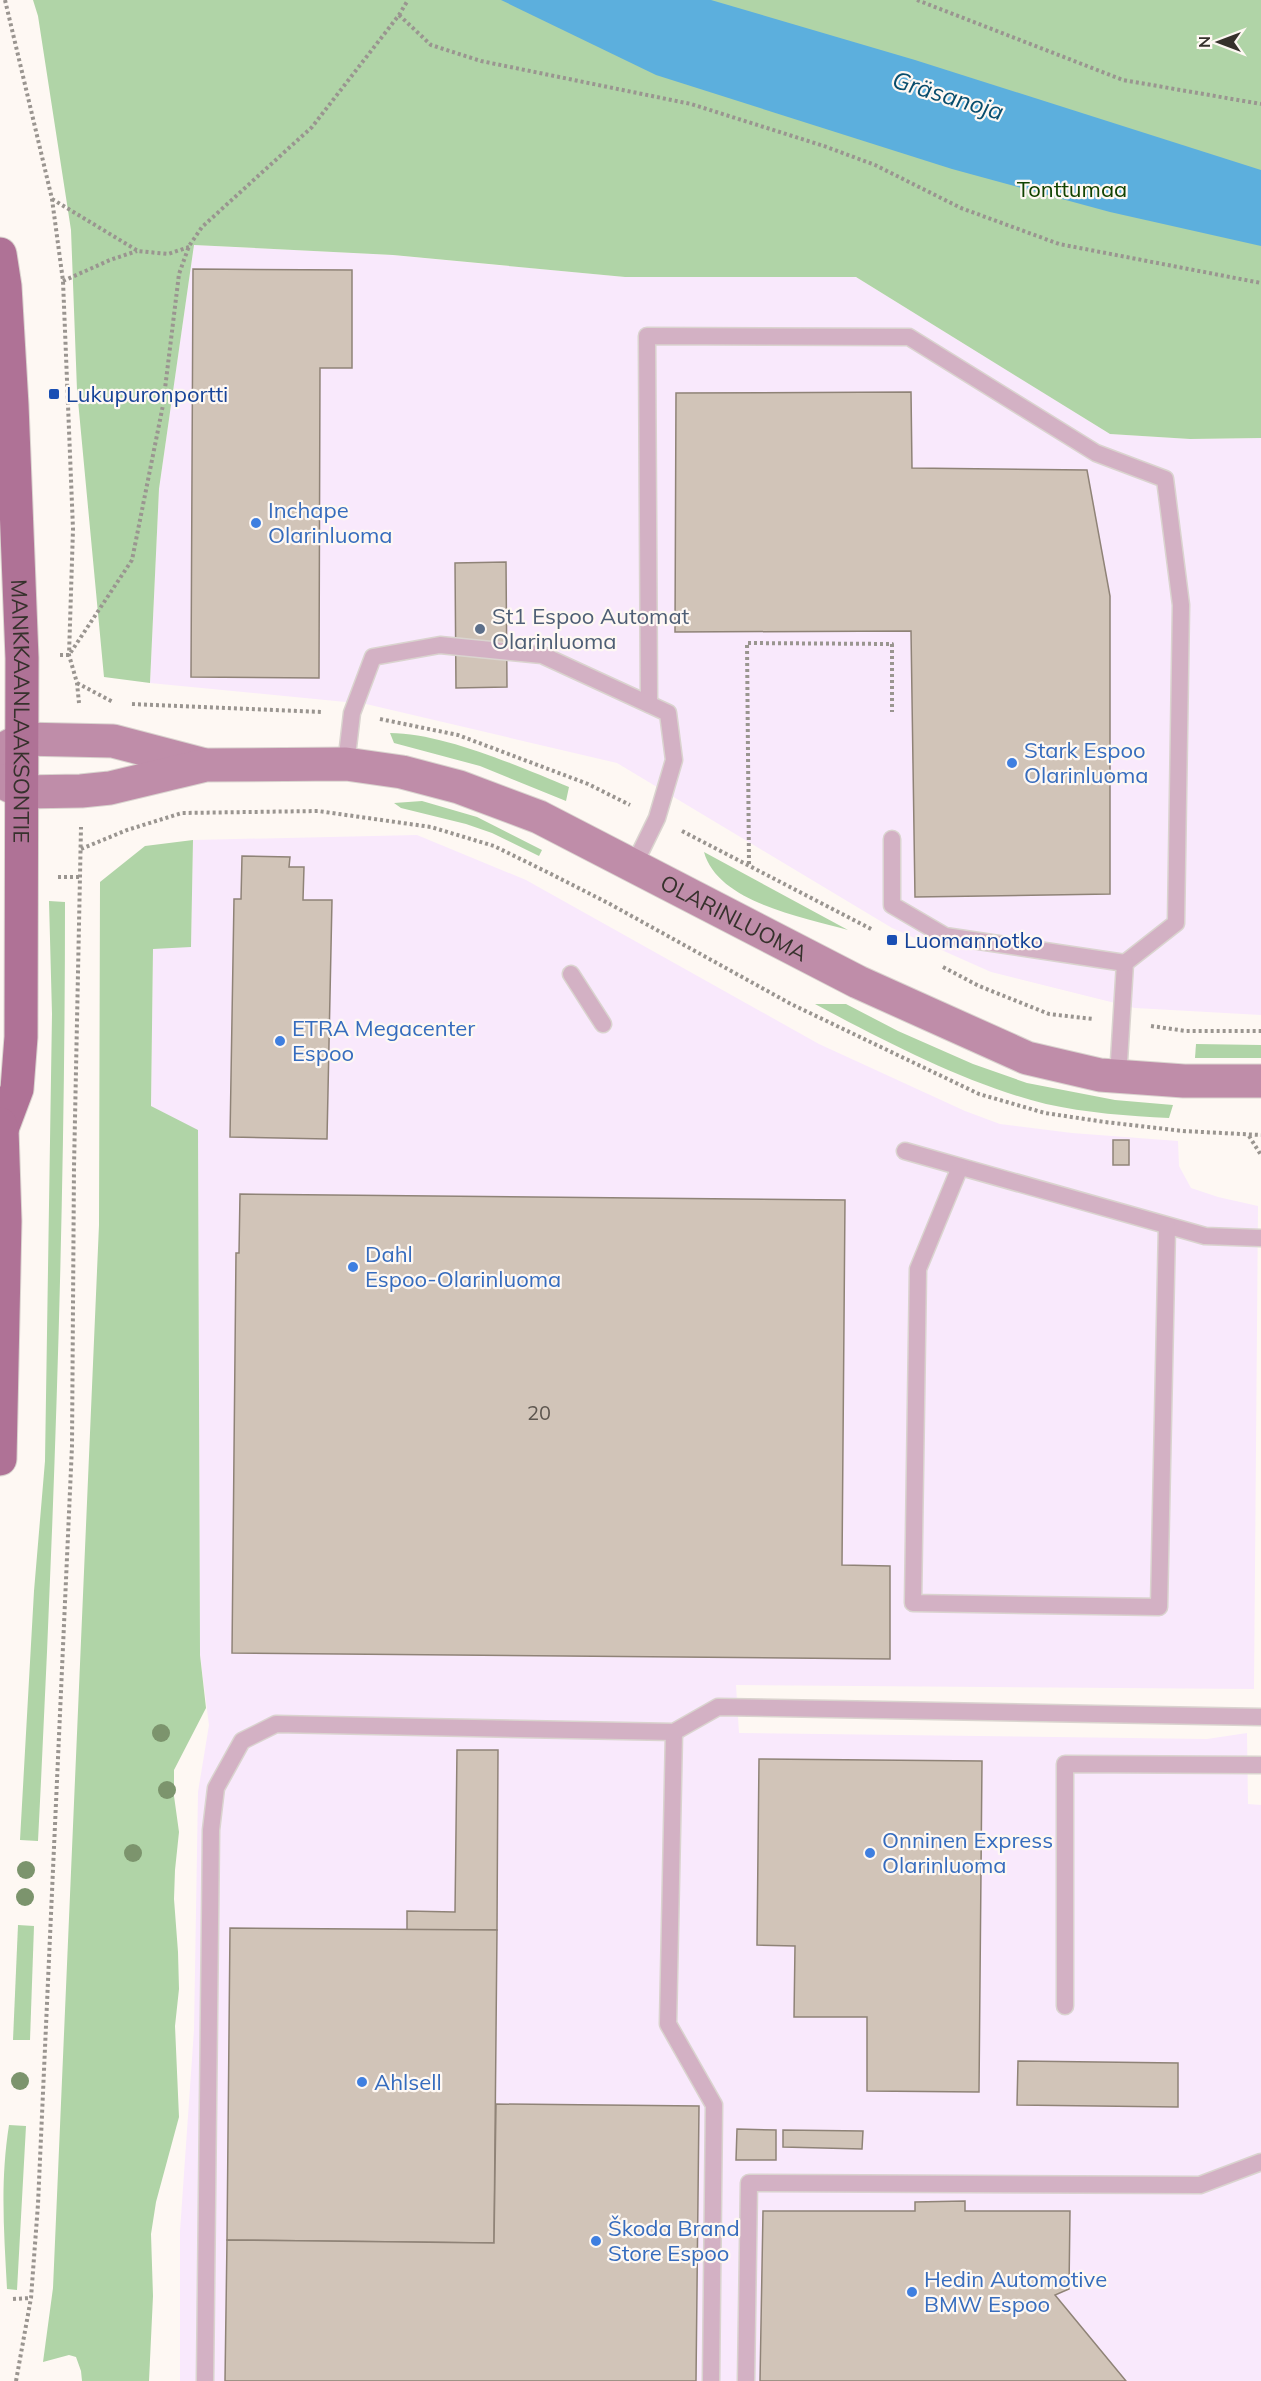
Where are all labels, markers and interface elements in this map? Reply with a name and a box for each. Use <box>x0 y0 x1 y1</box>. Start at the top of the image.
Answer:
north arrow <box>1189 12 1249 72</box>
text: N <box>1194 36 1214 48</box>
water label: Gräsanoja <box>889 64 1008 126</box>
park label: Tonttumaa <box>1017 175 1127 203</box>
place label: Lukupuronportti <box>66 380 228 408</box>
marker: Lukupuronportti <box>47 387 61 401</box>
place label: Inchape Olarinluoma <box>268 496 393 549</box>
marker: Inchape Olarinluoma <box>249 516 263 530</box>
street label: MANKKAANLAAKSONTIE <box>5 579 36 843</box>
place label: St1 Espoo Automat Olarinluoma <box>492 602 690 655</box>
marker: St1 Espoo Automat Olarinluoma <box>473 622 487 636</box>
place label: Stark Espoo Olarinluoma <box>1024 736 1149 789</box>
marker: Stark Espoo Olarinluoma <box>1005 756 1019 770</box>
street label: OLARINLUOMA <box>656 868 812 967</box>
place label: Luomannotko <box>904 926 1043 954</box>
marker: Luomannotko <box>885 933 899 947</box>
place label: ETRA Megacenter Espoo <box>292 1014 475 1067</box>
marker: ETRA Megacenter Espoo <box>273 1034 287 1048</box>
place label: Dahl Espoo-Olarinluoma <box>365 1240 561 1293</box>
marker: Dahl Espoo-Olarinluoma <box>346 1260 360 1274</box>
house number: 20 <box>527 1400 551 1425</box>
place label: Onninen Express Olarinluoma <box>882 1826 1053 1879</box>
marker: Onninen Express Olarinluoma <box>863 1846 877 1860</box>
place label: Ahlsell <box>374 2068 442 2096</box>
marker: Ahlsell <box>355 2075 369 2089</box>
place label: Škoda Brand Store Espoo <box>608 2214 740 2267</box>
marker: Škoda Brand Store Espoo <box>589 2234 603 2248</box>
place label: Hedin Automotive BMW Espoo <box>924 2265 1107 2318</box>
marker: Hedin Automotive BMW Espoo <box>905 2285 919 2299</box>

